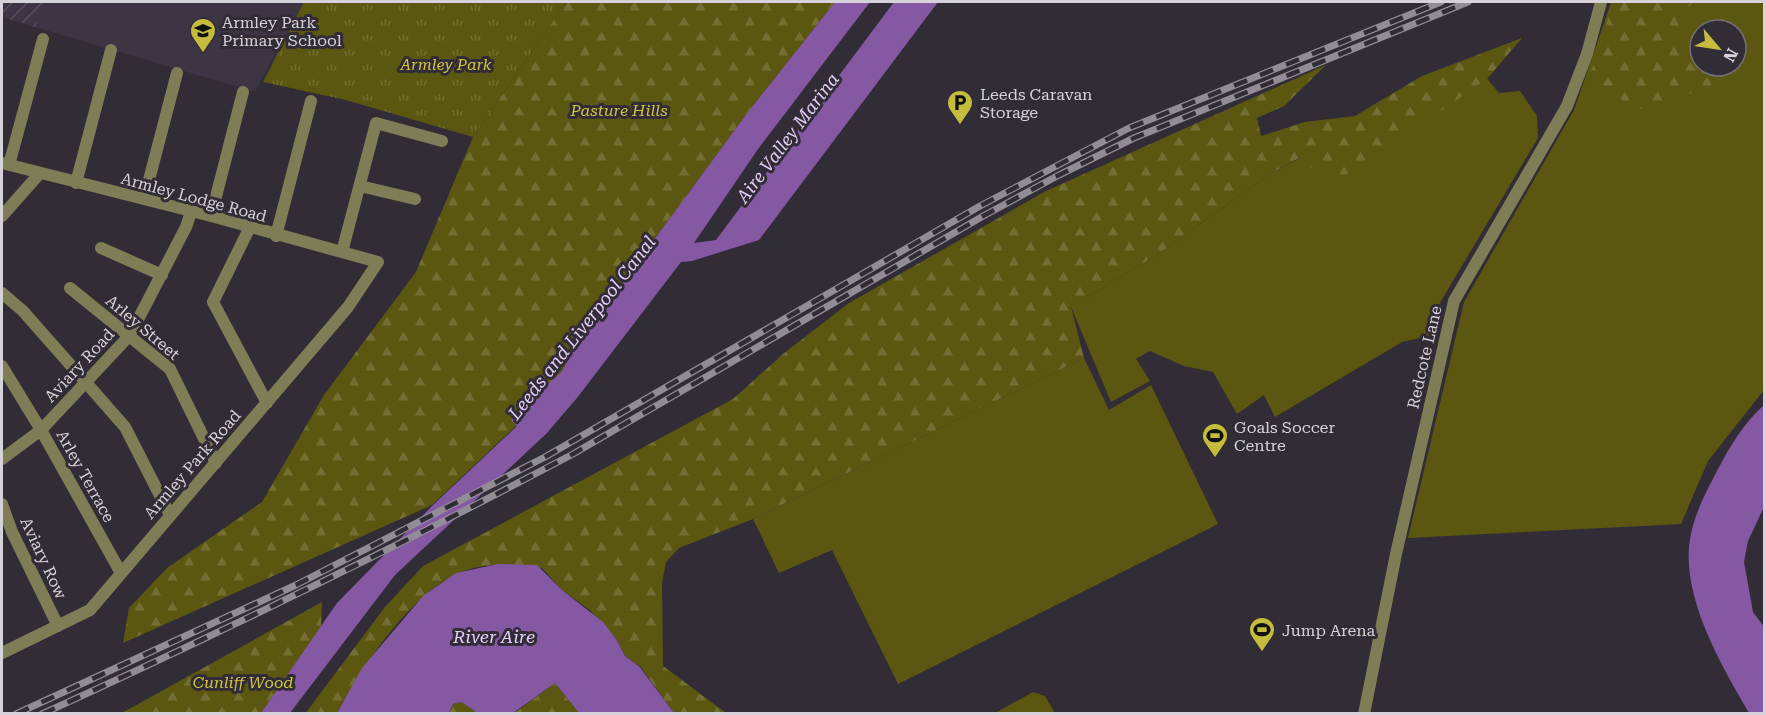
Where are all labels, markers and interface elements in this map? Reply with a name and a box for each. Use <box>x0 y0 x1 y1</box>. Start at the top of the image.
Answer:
place label: Armley Park Primary School <box>222 13 342 50</box>
school or university icon: Armley Park Primary School <box>188 16 218 54</box>
north arrow <box>1688 18 1748 78</box>
text: N <box>1719 45 1742 65</box>
park label: Armley Park <box>399 55 492 74</box>
water label: Aire Valley Marina <box>731 69 843 207</box>
place label: Leeds Caravan Storage <box>980 85 1092 122</box>
parking icon: Leeds Caravan Storage <box>945 88 975 126</box>
park label: Pasture Hills <box>569 101 668 120</box>
street label: Armley Lodge Road <box>119 169 269 226</box>
water label: Leeds and Liverpool Canal <box>503 232 660 424</box>
street label: Arley Street <box>102 291 184 364</box>
street label: Redcote Lane <box>1403 303 1446 411</box>
street label: Aviary Road <box>41 325 118 406</box>
street label: Armley Park Road <box>140 406 245 523</box>
place label: Goals Soccer Centre <box>1234 418 1335 455</box>
sports icon: Goals Soccer Centre <box>1200 421 1230 459</box>
street label: Arley Terrace <box>52 427 119 526</box>
street label: Aviary Row <box>16 514 71 603</box>
sports icon: Jump Arena <box>1247 615 1277 653</box>
place label: Jump Arena <box>1282 621 1376 640</box>
water label: River Aire <box>452 626 535 647</box>
park label: Cunliff Wood <box>193 673 293 692</box>

